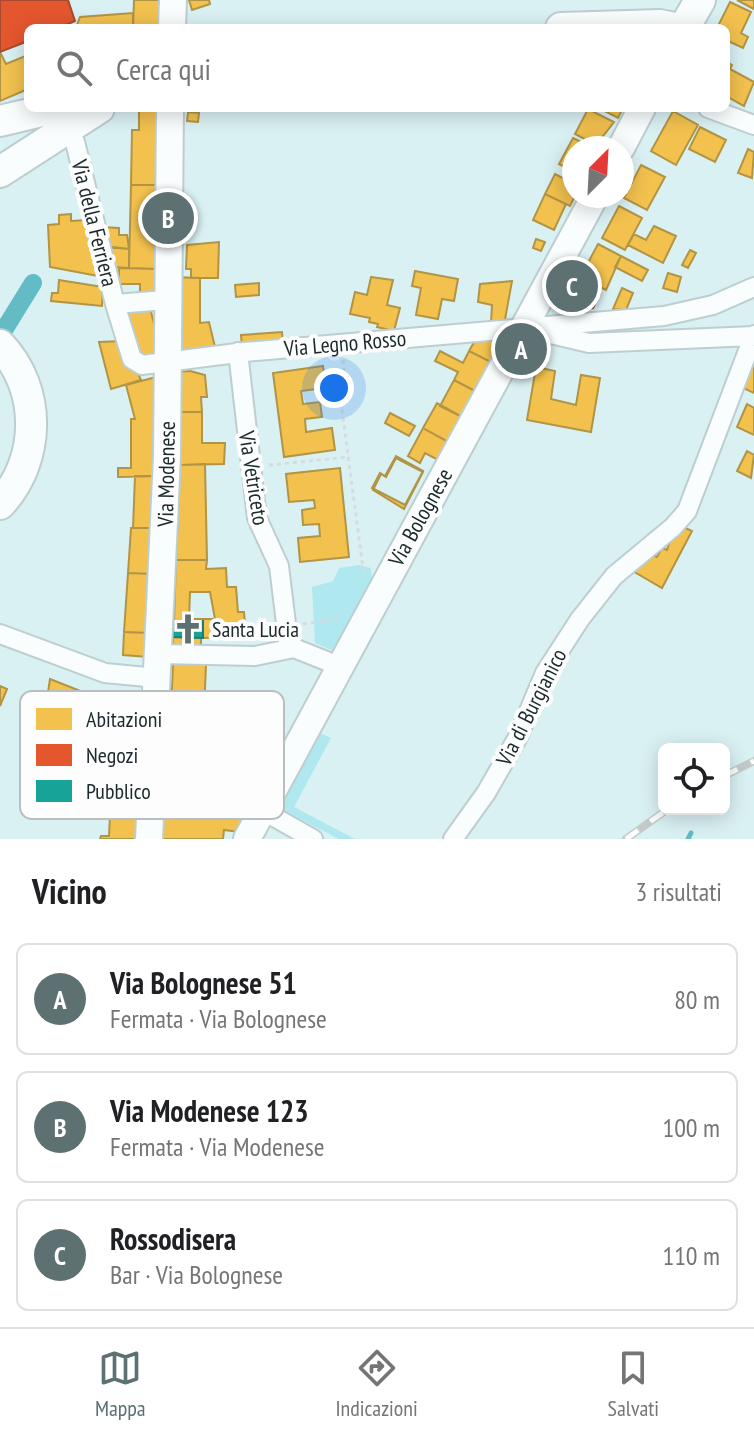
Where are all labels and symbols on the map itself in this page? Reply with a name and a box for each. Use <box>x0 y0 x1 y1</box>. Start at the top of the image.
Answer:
north arrow <box>562 136 634 208</box>
street label: Via della Ferriera <box>65 156 124 289</box>
pin: B <box>142 188 194 248</box>
pin: C <box>546 256 598 316</box>
pin: A <box>495 319 547 379</box>
street label: Via Legno Rosso <box>282 324 407 362</box>
your location <box>314 368 354 408</box>
street label: Via Modenese <box>151 421 181 528</box>
street label: Via Vetriceto <box>233 428 275 527</box>
street label: Via Bolognese <box>381 463 458 572</box>
church icon: Santa Lucia <box>171 612 205 646</box>
place label: Santa Lucia <box>212 615 299 643</box>
street label: Via di Burgianico <box>489 644 572 771</box>
legend <box>20 691 284 819</box>
text: Abitazioni <box>86 705 162 733</box>
text: Negozi <box>86 741 138 769</box>
text: Pubblico <box>86 777 151 805</box>

